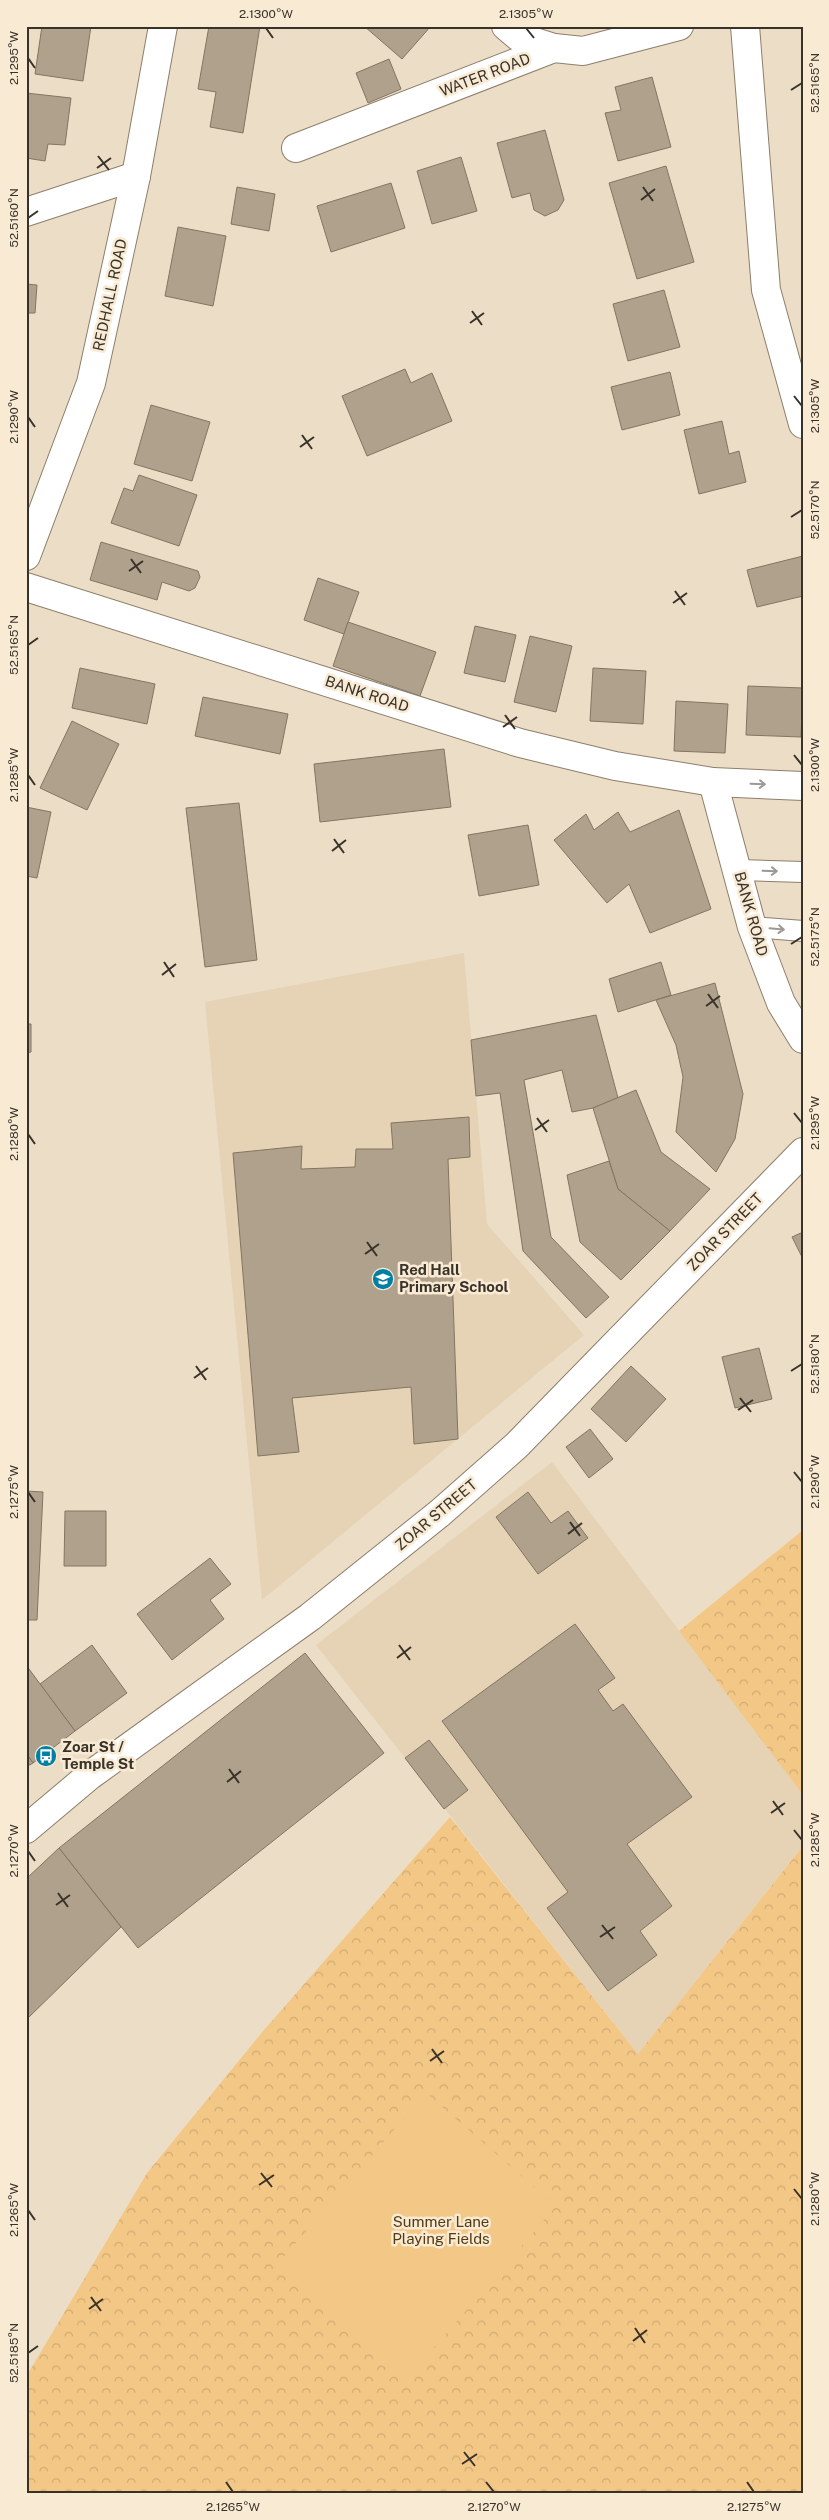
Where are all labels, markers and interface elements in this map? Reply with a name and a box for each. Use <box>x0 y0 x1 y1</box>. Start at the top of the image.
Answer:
text: 2.1300°W <box>239 7 293 21</box>
text: 2.1305°W <box>499 7 554 21</box>
text: 2.1295°W <box>7 30 21 85</box>
street label: WATER ROAD <box>437 49 532 100</box>
text: 52.5165°N <box>808 53 822 113</box>
text: 52.5160°N <box>7 188 21 248</box>
street label: REDHALL ROAD <box>89 237 130 353</box>
text: 2.1305°W <box>808 378 822 433</box>
text: 2.1290°W <box>7 390 21 444</box>
text: 52.5170°N <box>808 480 822 540</box>
text: 52.5165°N <box>7 615 21 675</box>
street label: BANK ROAD <box>323 672 411 715</box>
text: 2.1300°W <box>808 738 822 792</box>
text: 2.1285°W <box>7 747 21 802</box>
one-way arrow <box>750 779 766 789</box>
one-way arrow <box>762 867 778 876</box>
street label: BANK ROAD <box>731 870 772 958</box>
text: 52.5175°N <box>808 907 822 967</box>
one-way arrow <box>769 924 785 934</box>
text: 2.1295°W <box>808 1095 822 1150</box>
text: 2.1280°W <box>7 1106 21 1161</box>
street label: ZOAR STREET <box>683 1189 766 1274</box>
place label: Red Hall Primary School <box>399 1261 509 1295</box>
school or university icon: Red Hall Primary School <box>371 1267 395 1291</box>
text: 52.5180°N <box>808 1334 822 1394</box>
text: 2.1290°W <box>808 1455 822 1509</box>
text: 2.1275°W <box>7 1465 21 1519</box>
street label: ZOAR STREET <box>391 1476 480 1554</box>
place label: Zoar St / Temple St <box>62 1738 134 1772</box>
bus stop icon: Zoar St / Temple St <box>34 1744 58 1768</box>
text: 2.1285°W <box>808 1812 822 1867</box>
text: 2.1270°W <box>7 1824 21 1878</box>
text: 2.1280°W <box>808 2171 822 2226</box>
text: 2.1265°W <box>7 2182 21 2237</box>
park label: Summer Lane Playing Fields <box>392 2213 490 2247</box>
text: 52.5185°N <box>7 2323 21 2383</box>
text: 2.1265°W <box>206 2500 261 2514</box>
text: 2.1270°W <box>467 2500 521 2514</box>
text: 2.1275°W <box>727 2500 781 2514</box>

